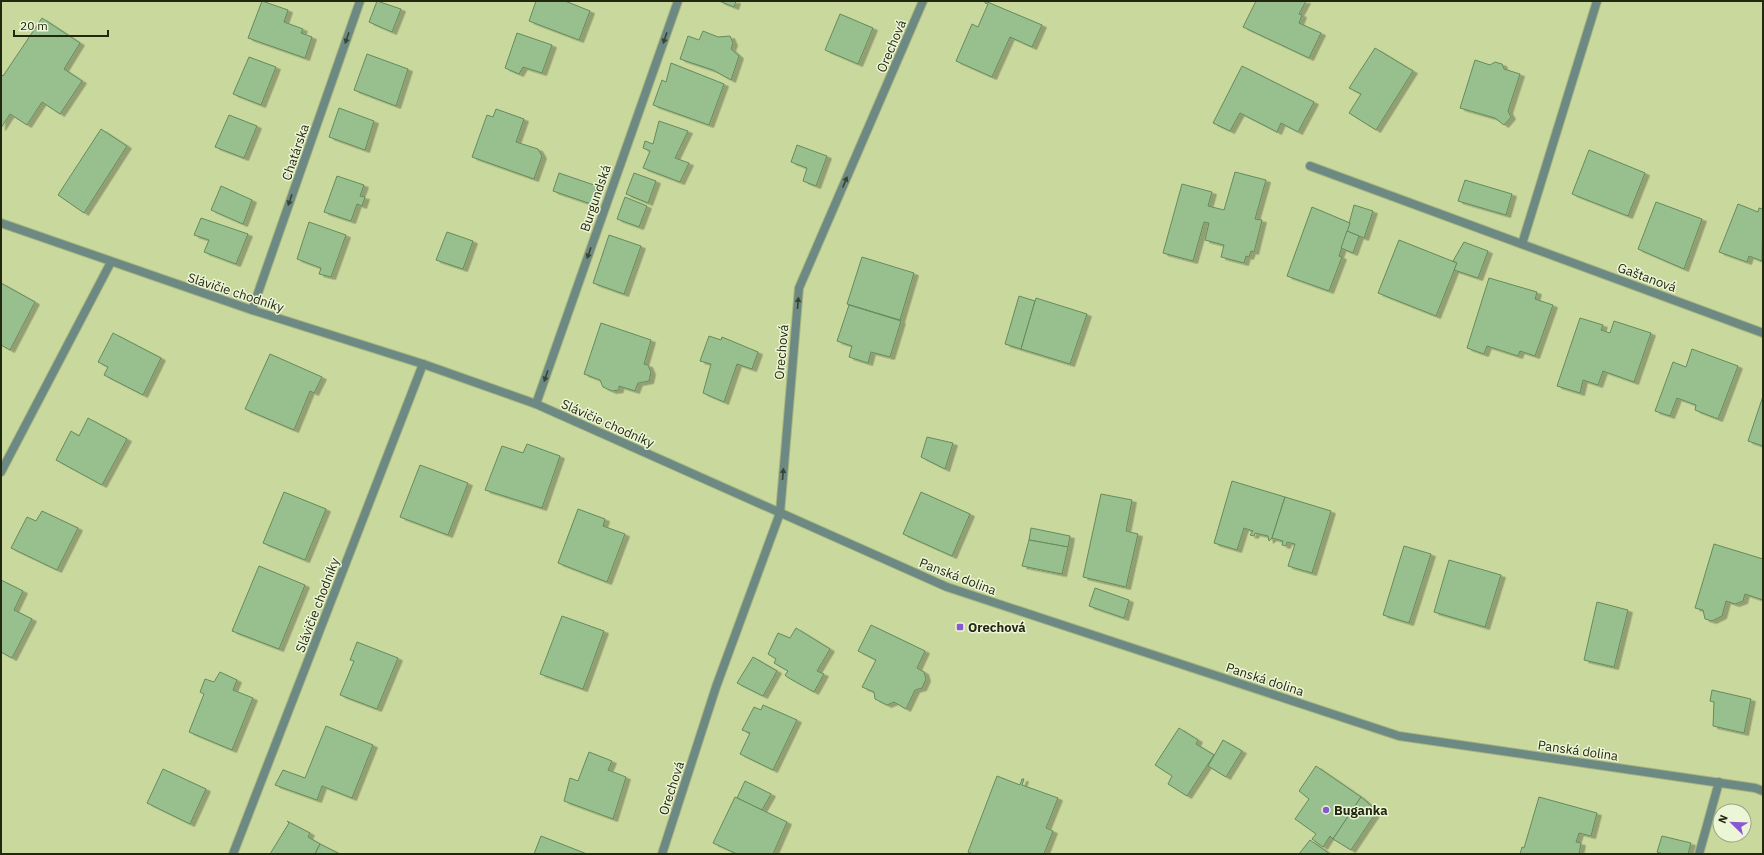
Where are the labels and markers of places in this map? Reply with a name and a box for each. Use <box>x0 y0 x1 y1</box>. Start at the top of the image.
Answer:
place label: Orechová <box>968 619 1026 636</box>
marker: Orechová <box>955 622 965 632</box>
place label: Buganka <box>1334 802 1388 819</box>
marker: Buganka <box>1321 805 1331 815</box>

